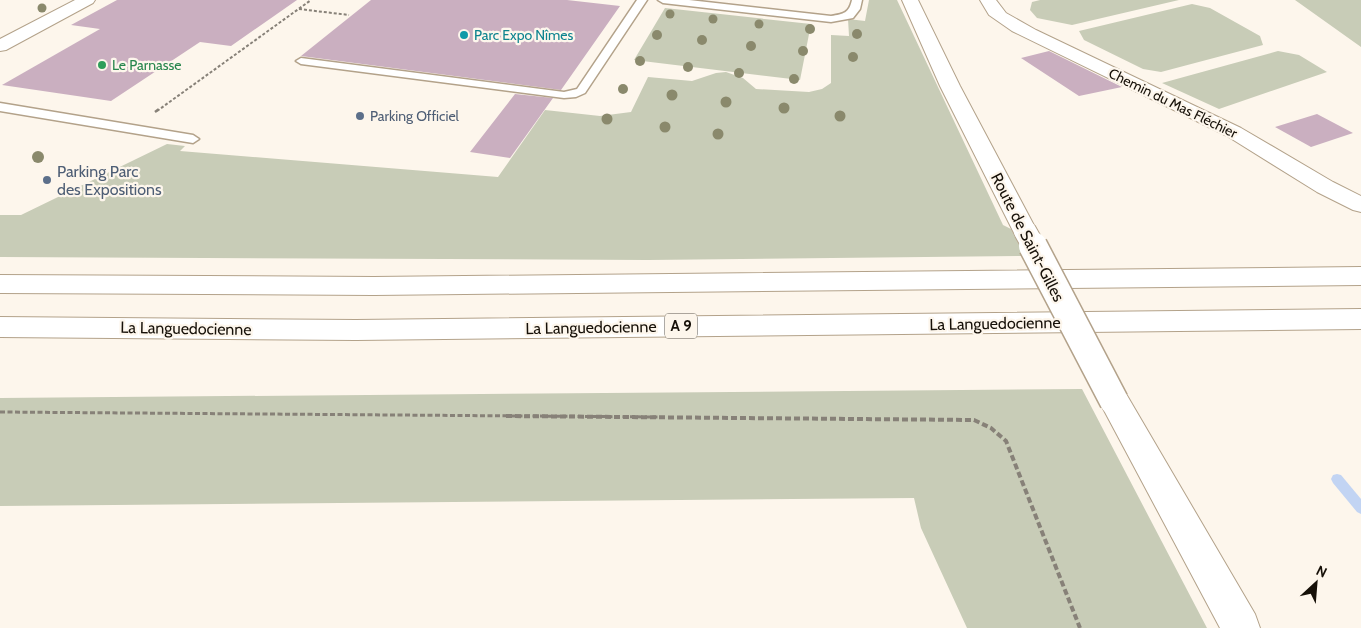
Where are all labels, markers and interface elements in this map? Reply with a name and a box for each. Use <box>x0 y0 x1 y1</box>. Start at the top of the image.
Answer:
place label: Parc Expo Nîmes <box>474 26 573 44</box>
marker: Parc Expo Nîmes <box>458 29 470 41</box>
place label: Le Parnasse <box>112 56 181 74</box>
marker: Le Parnasse <box>96 59 108 71</box>
street label: Chemin du Mas Fléchier <box>1106 64 1241 142</box>
place label: Parking Officiel <box>370 107 460 125</box>
marker: Parking Officiel <box>354 110 366 122</box>
place label: Parking Parc des Expositions <box>57 162 162 199</box>
street label: Route de Saint-Gilles <box>987 170 1068 305</box>
marker: Parking Parc des Expositions <box>41 174 53 186</box>
street label: La Languedocienne <box>929 313 1061 334</box>
road number: A 9 <box>665 314 697 338</box>
street label: La Languedocienne <box>525 317 657 338</box>
street label: La Languedocienne <box>120 318 252 339</box>
north arrow <box>1291 558 1341 608</box>
text: N <box>1313 561 1330 582</box>

